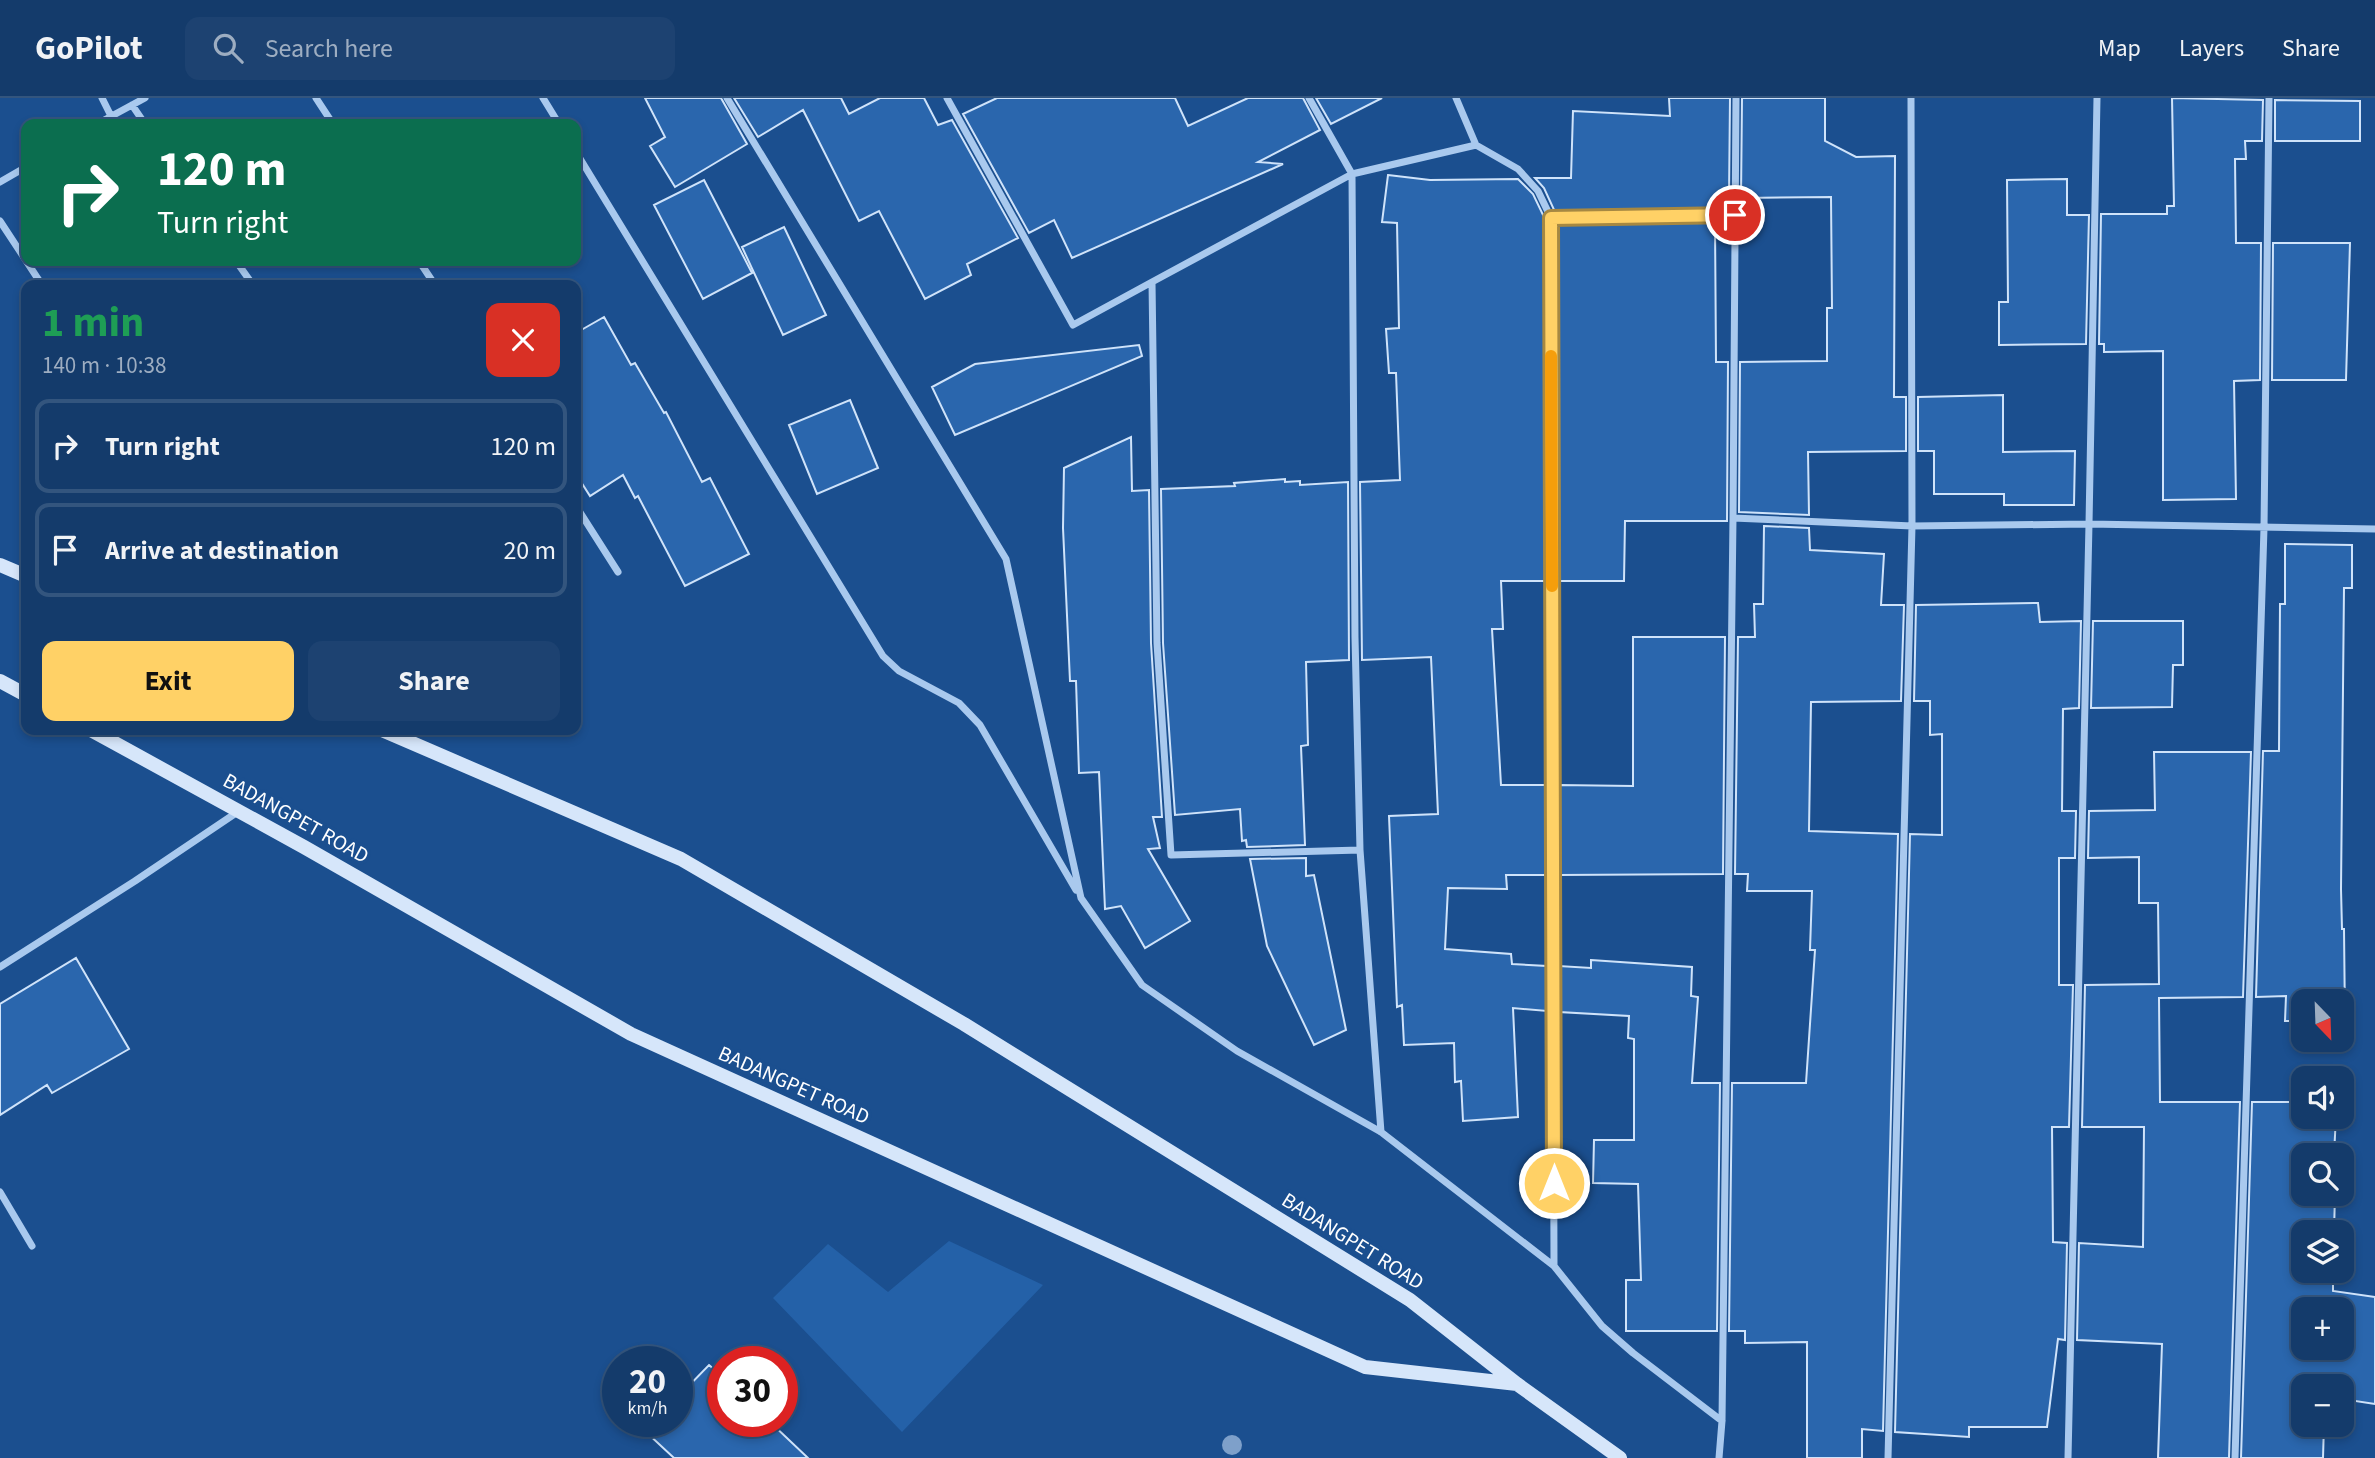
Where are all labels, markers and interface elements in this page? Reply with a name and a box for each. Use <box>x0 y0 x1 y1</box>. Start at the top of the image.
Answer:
search box <box>185 17 675 80</box>
text: GoPilot <box>35 25 143 72</box>
icon: search <box>209 29 247 67</box>
text: Search here <box>265 30 393 67</box>
text: Map <box>2098 31 2141 66</box>
text: Layers <box>2179 31 2244 66</box>
text: Share <box>2282 31 2340 66</box>
text: 120 m <box>157 135 286 205</box>
icon: right <box>42 147 133 238</box>
pin <box>1705 185 1765 245</box>
icon: arrive <box>1716 196 1754 234</box>
text: Turn right <box>157 200 288 246</box>
text: 1 min <box>42 293 144 353</box>
button: close <box>486 303 560 377</box>
text: 140 m · 10:38 <box>42 349 166 382</box>
icon: right <box>46 427 84 465</box>
text: Turn right <box>105 428 220 465</box>
text: 120 m <box>490 428 556 465</box>
icon: arrive <box>46 531 84 569</box>
text: Arrive at destination <box>105 532 339 569</box>
text: 20 m <box>503 532 556 569</box>
button: Exit <box>42 641 294 721</box>
button: Share <box>308 641 560 721</box>
street label: BADANGPET ROAD <box>218 765 374 871</box>
north arrow <box>2291 989 2354 1052</box>
map controls <box>2291 989 2354 1437</box>
street label: BADANGPET ROAD <box>714 1038 874 1132</box>
button: sound <box>2291 1066 2354 1129</box>
button: search <box>2291 1143 2354 1206</box>
position arrow <box>1517 1146 1591 1220</box>
street label: BADANGPET ROAD <box>1276 1185 1430 1297</box>
button: layers <box>2291 1220 2354 1283</box>
button: + <box>2291 1297 2354 1360</box>
speed limit sign: 30 <box>707 1346 798 1437</box>
text: 20 <box>629 1357 666 1407</box>
button: − <box>2291 1374 2354 1437</box>
text: km/h <box>628 1396 667 1421</box>

